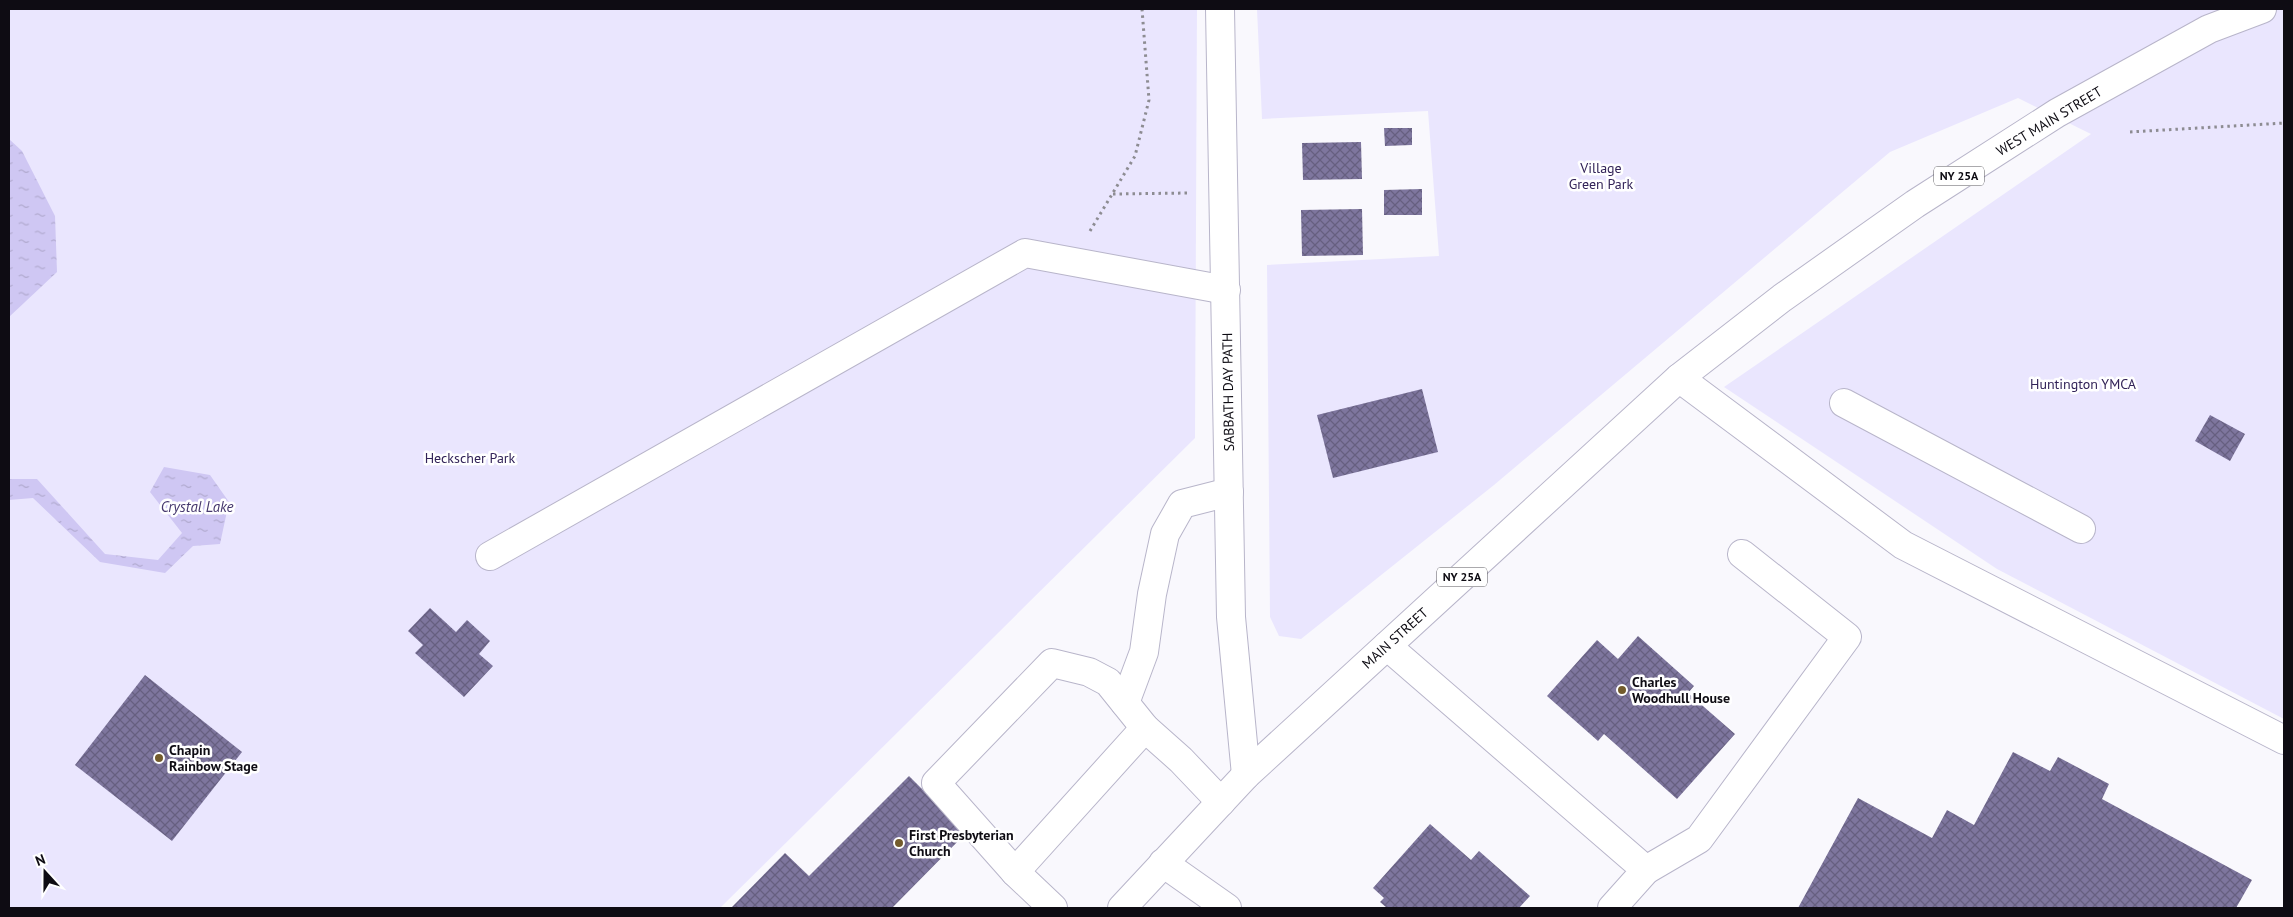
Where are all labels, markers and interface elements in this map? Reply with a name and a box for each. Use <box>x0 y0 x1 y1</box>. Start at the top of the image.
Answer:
street label: WEST MAIN STREET <box>1993 82 2105 160</box>
park label: Village Green Park <box>1569 159 1634 193</box>
road number: NY 25A <box>1934 167 1984 186</box>
street label: SABBATH DAY PATH <box>1218 332 1238 452</box>
park label: Huntington YMCA <box>2030 375 2137 393</box>
park label: Heckscher Park <box>425 449 516 467</box>
water label: Crystal Lake <box>161 497 233 516</box>
road number: NY 25A <box>1437 568 1487 586</box>
street label: MAIN STREET <box>1358 603 1432 672</box>
place label: Charles Woodhull House <box>1632 673 1730 707</box>
marker: Charles Woodhull House <box>1616 684 1628 696</box>
place label: Chapin Rainbow Stage <box>169 741 258 775</box>
marker: Chapin Rainbow Stage <box>153 752 165 764</box>
place label: First Presbyterian Church <box>909 826 1014 860</box>
marker: First Presbyterian Church <box>893 837 905 849</box>
north arrow <box>20 847 70 897</box>
text: N <box>33 850 48 870</box>

